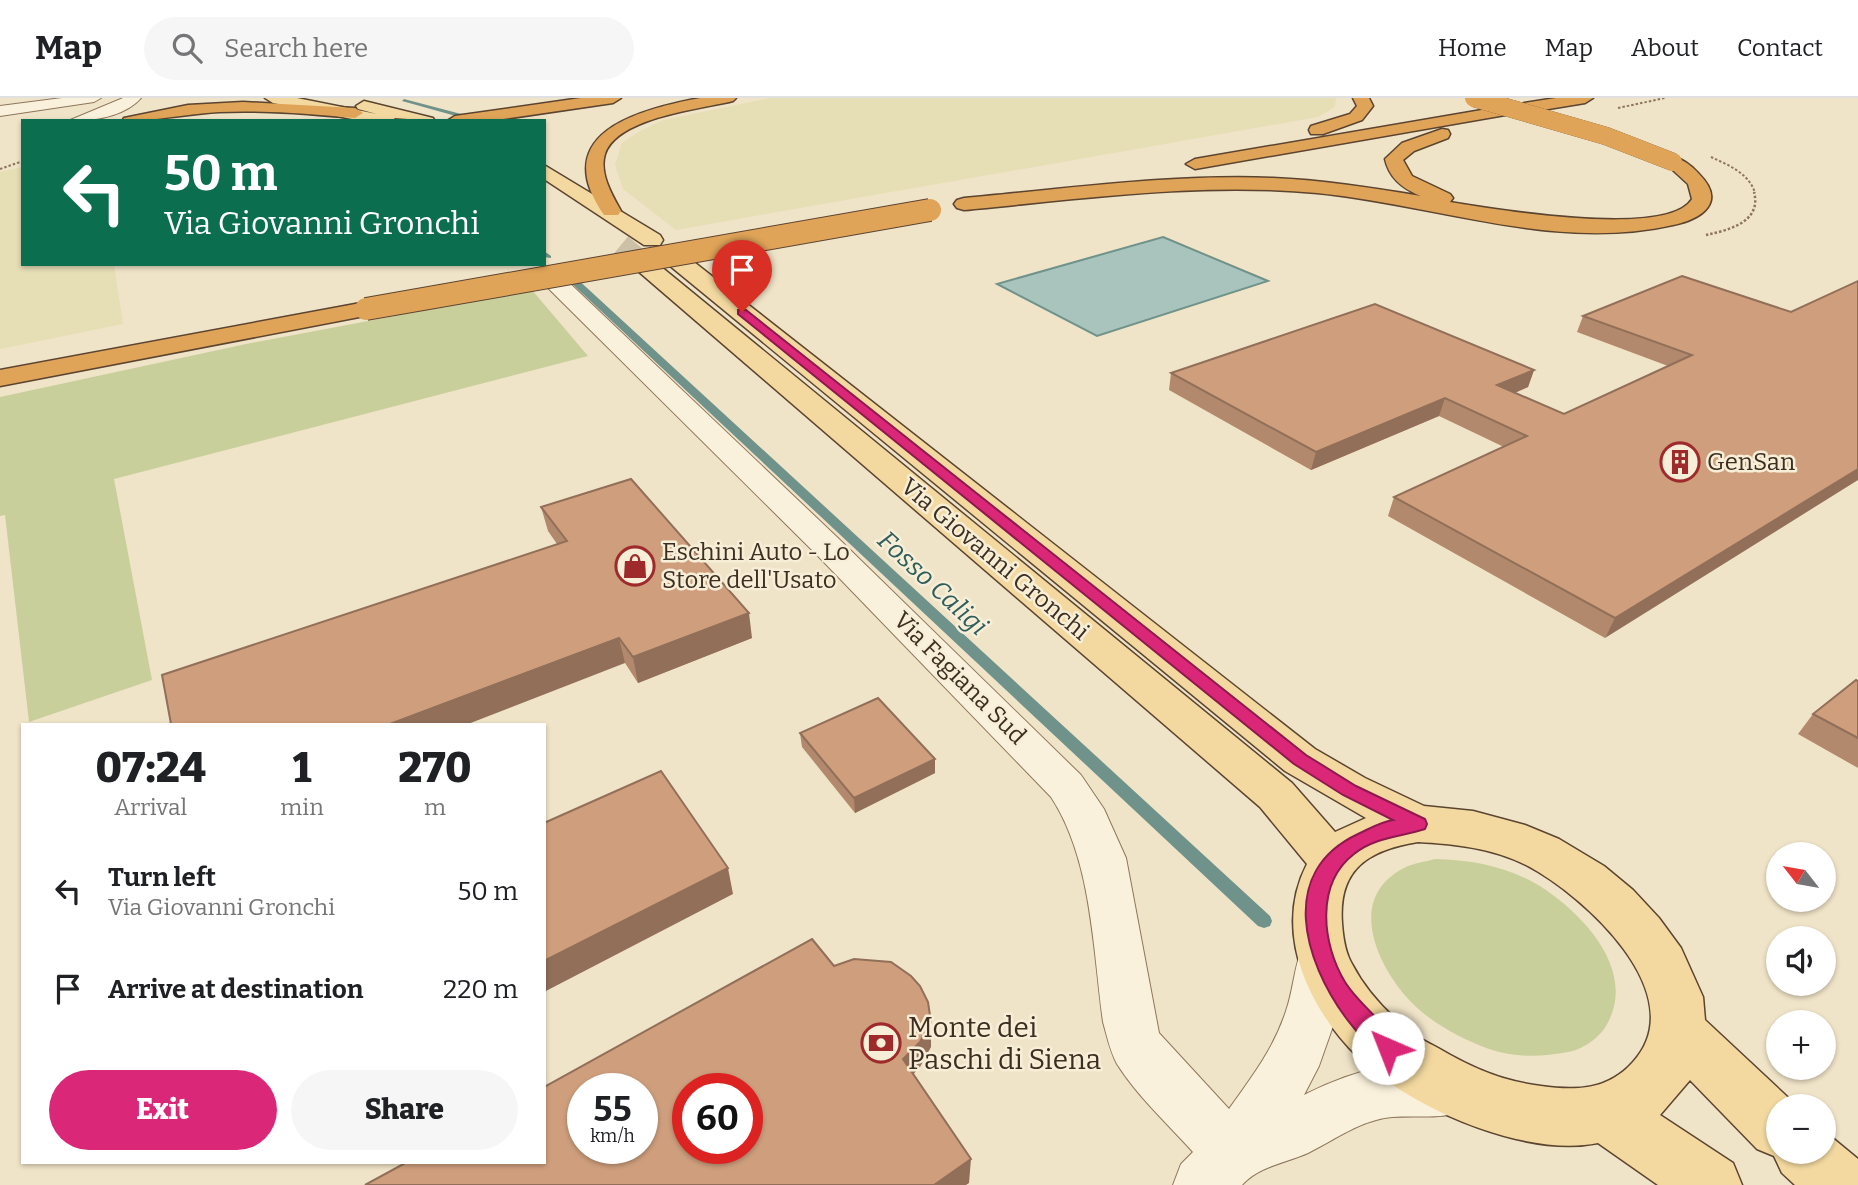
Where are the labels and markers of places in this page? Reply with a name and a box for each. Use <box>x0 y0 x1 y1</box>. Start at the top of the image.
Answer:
pin <box>712 240 772 312</box>
building icon: GenSan <box>1659 441 1701 483</box>
place label: GenSan <box>1707 448 1795 476</box>
place label: Eschini Auto - Lo Store dell'Usato <box>662 538 850 594</box>
shop icon: Eschini Auto - Lo Store dell'Usato <box>614 545 656 587</box>
place label: Monte dei Paschi di Siena <box>908 1011 1101 1076</box>
bank icon: Monte dei Paschi di Siena <box>860 1022 902 1064</box>

